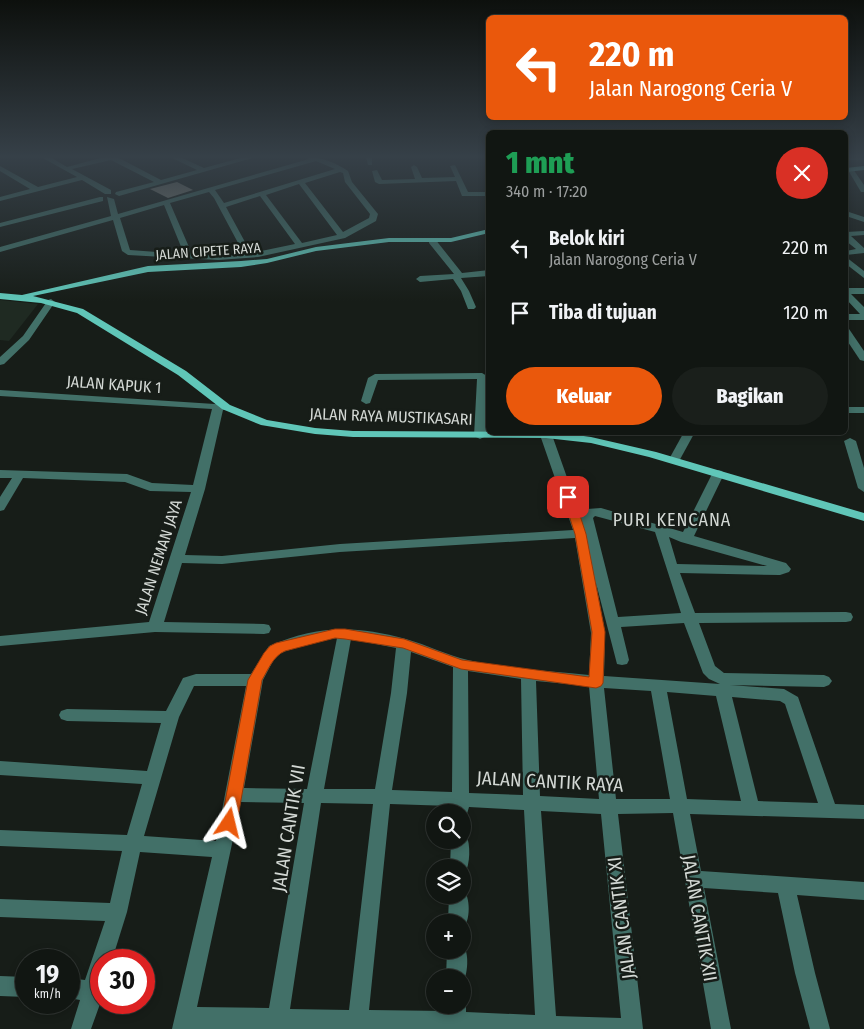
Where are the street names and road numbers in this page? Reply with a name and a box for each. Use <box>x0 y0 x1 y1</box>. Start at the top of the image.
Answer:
street label: JALAN CIPETE RAYA <box>155 239 262 264</box>
street label: JALAN KAPUK 1 <box>66 372 162 397</box>
street label: JALAN RAYA MUSTIKASARI <box>309 404 473 429</box>
street label: JALAN NEMAN JAYA <box>131 497 186 617</box>
street label: JALAN CANTIK VII <box>267 763 310 893</box>
street label: JALAN CANTIK RAYA <box>476 766 624 797</box>
street label: JALAN CANTIK XII <box>677 853 722 983</box>
street label: JALAN CANTIK XI <box>603 855 640 981</box>

